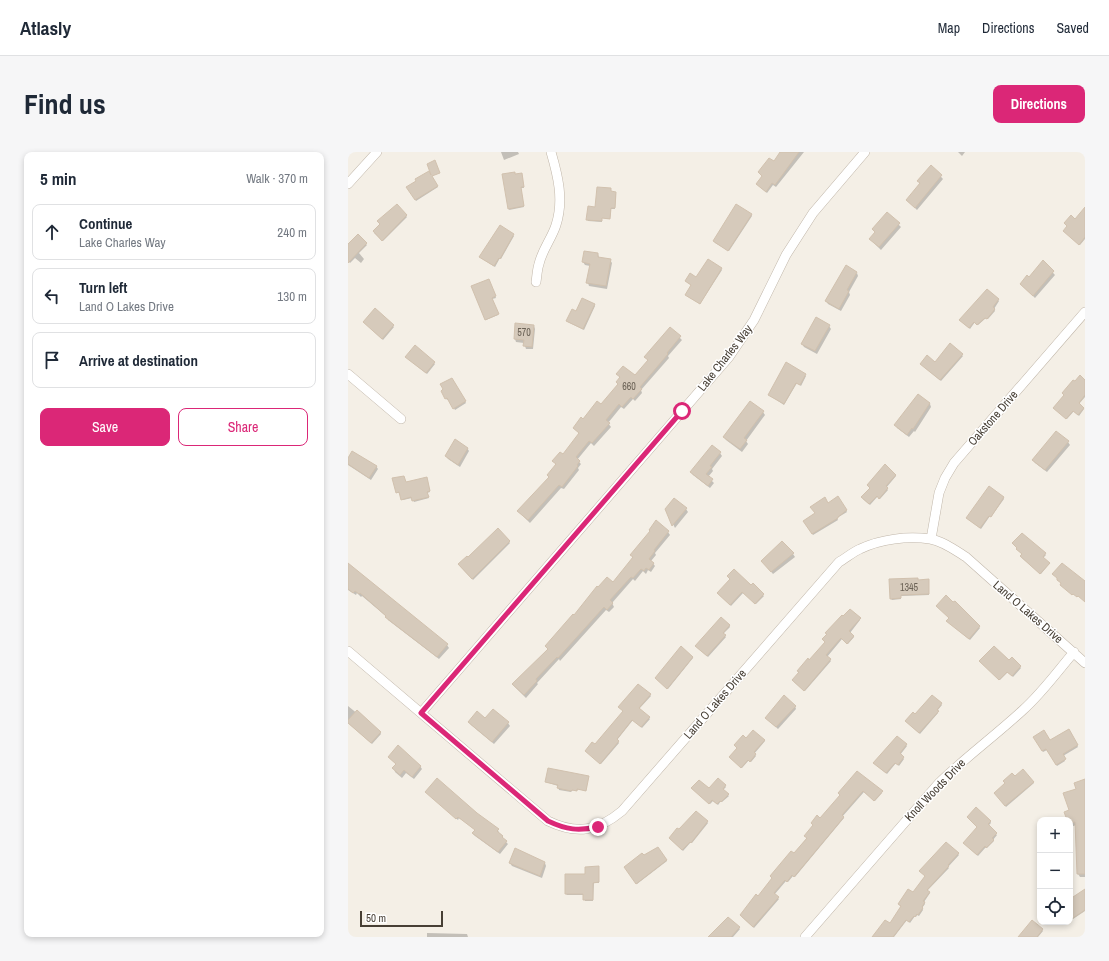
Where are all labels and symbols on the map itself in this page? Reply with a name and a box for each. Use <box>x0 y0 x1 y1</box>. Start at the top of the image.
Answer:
street label: Lake Charles Way <box>694 321 756 394</box>
house number: 570 <box>517 326 531 339</box>
house number: 660 <box>622 380 636 393</box>
street label: Oakstone Drive <box>965 387 1021 449</box>
route start <box>673 402 691 420</box>
street label: Land O Lakes Drive <box>990 577 1066 647</box>
house number: 1345 <box>900 581 919 594</box>
street label: Land O Lakes Drive <box>680 666 750 742</box>
street label: Knoll Woods Drive <box>901 755 969 825</box>
route end <box>589 818 607 836</box>
scale bar <box>360 909 443 928</box>

